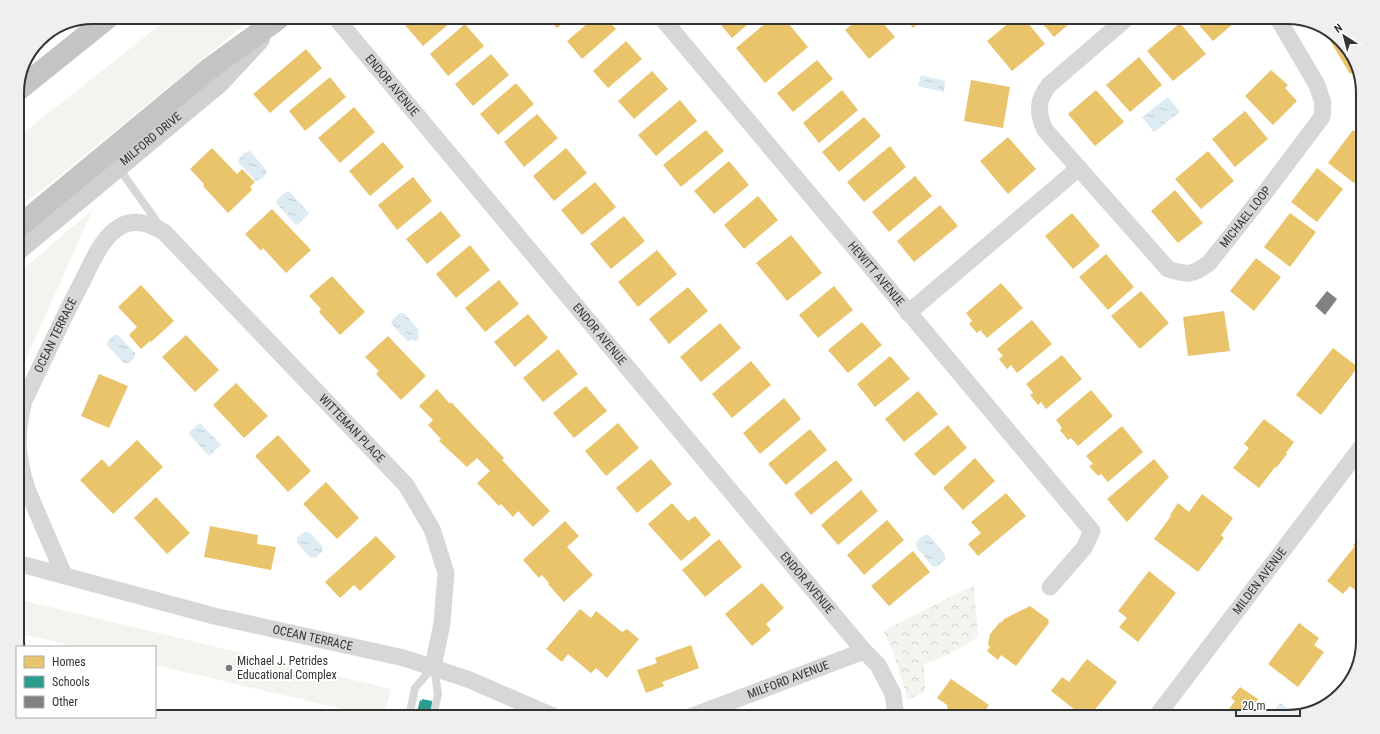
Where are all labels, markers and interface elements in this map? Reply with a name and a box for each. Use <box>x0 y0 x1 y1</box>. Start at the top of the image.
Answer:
north arrow <box>1324 16 1364 56</box>
text: N <box>1332 21 1345 36</box>
street label: ENDOR AVENUE <box>362 52 422 119</box>
street label: MILFORD DRIVE <box>117 109 184 168</box>
street label: MICHAEL LOOP <box>1217 183 1274 250</box>
street label: HEWITT AVENUE <box>845 239 907 309</box>
street label: OCEAN TERRACE <box>31 295 80 375</box>
street label: ENDOR AVENUE <box>570 300 629 368</box>
street label: WITTEMAN PLACE <box>316 391 388 465</box>
street label: MILDEN AVENUE <box>1230 545 1289 617</box>
street label: ENDOR AVENUE <box>777 549 837 617</box>
street label: OCEAN TERRACE <box>271 622 354 653</box>
legend <box>16 646 156 718</box>
place label: Michael J. Petrides Educational Complex <box>237 654 337 682</box>
text: Homes <box>52 655 86 669</box>
street label: MILFORD AVENUE <box>745 658 831 702</box>
marker: Michael J. Petrides Educational Complex <box>224 663 234 673</box>
text: Schools <box>52 675 90 689</box>
scale bar <box>1236 692 1300 718</box>
text: Other <box>52 695 78 709</box>
text: 20 m <box>1242 699 1266 713</box>

